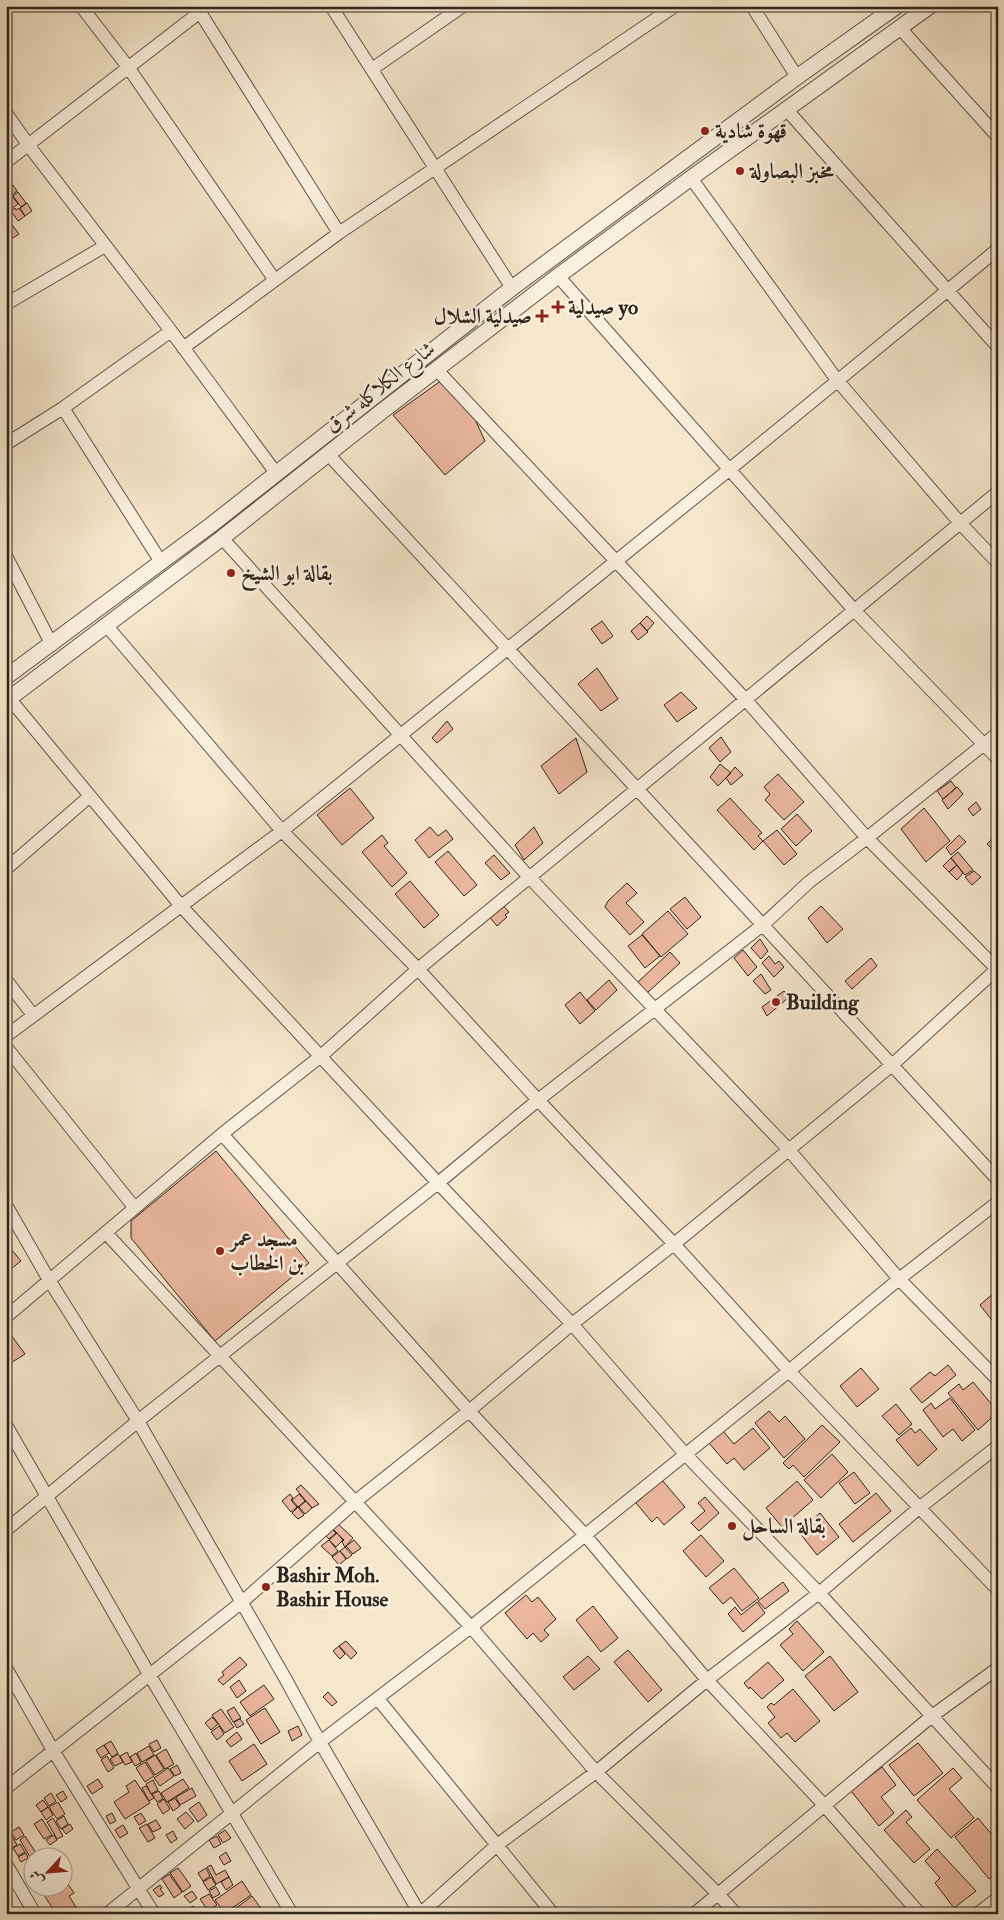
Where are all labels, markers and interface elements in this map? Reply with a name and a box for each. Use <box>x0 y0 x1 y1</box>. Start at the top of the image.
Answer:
place label: قهوة شادية <box>715 118 787 145</box>
marker: قهوة شادية <box>699 125 711 137</box>
place label: مخبز البصاولة <box>748 158 835 185</box>
marker: مخبز البصاولة <box>734 165 746 177</box>
place label: صيدلية yo <box>568 294 638 321</box>
marker: صيدلية yo <box>552 301 564 313</box>
place label: صيدلية الشلال <box>434 303 532 330</box>
marker: صيدلية الشلال <box>536 310 548 322</box>
street label: شارع الكلاكله شرق <box>319 335 443 442</box>
place label: بقالة ابو الشيخ <box>241 560 333 592</box>
marker: بقالة ابو الشيخ <box>225 567 237 579</box>
place label: Building <box>786 989 859 1016</box>
marker: Building <box>770 996 782 1008</box>
place label: مسجد عمر بن الخطاب <box>228 1226 304 1277</box>
marker: مسجد عمر بن الخطاب <box>214 1245 226 1257</box>
place label: بقالة الساحل <box>742 1513 826 1541</box>
marker: بقالة الساحل <box>726 1520 738 1532</box>
place label: Bashir Moh. Bashir House <box>276 1562 388 1613</box>
marker: Bashir Moh. Bashir House <box>260 1581 272 1593</box>
north arrow <box>22 1848 72 1898</box>
text: ش <box>26 1867 47 1887</box>

